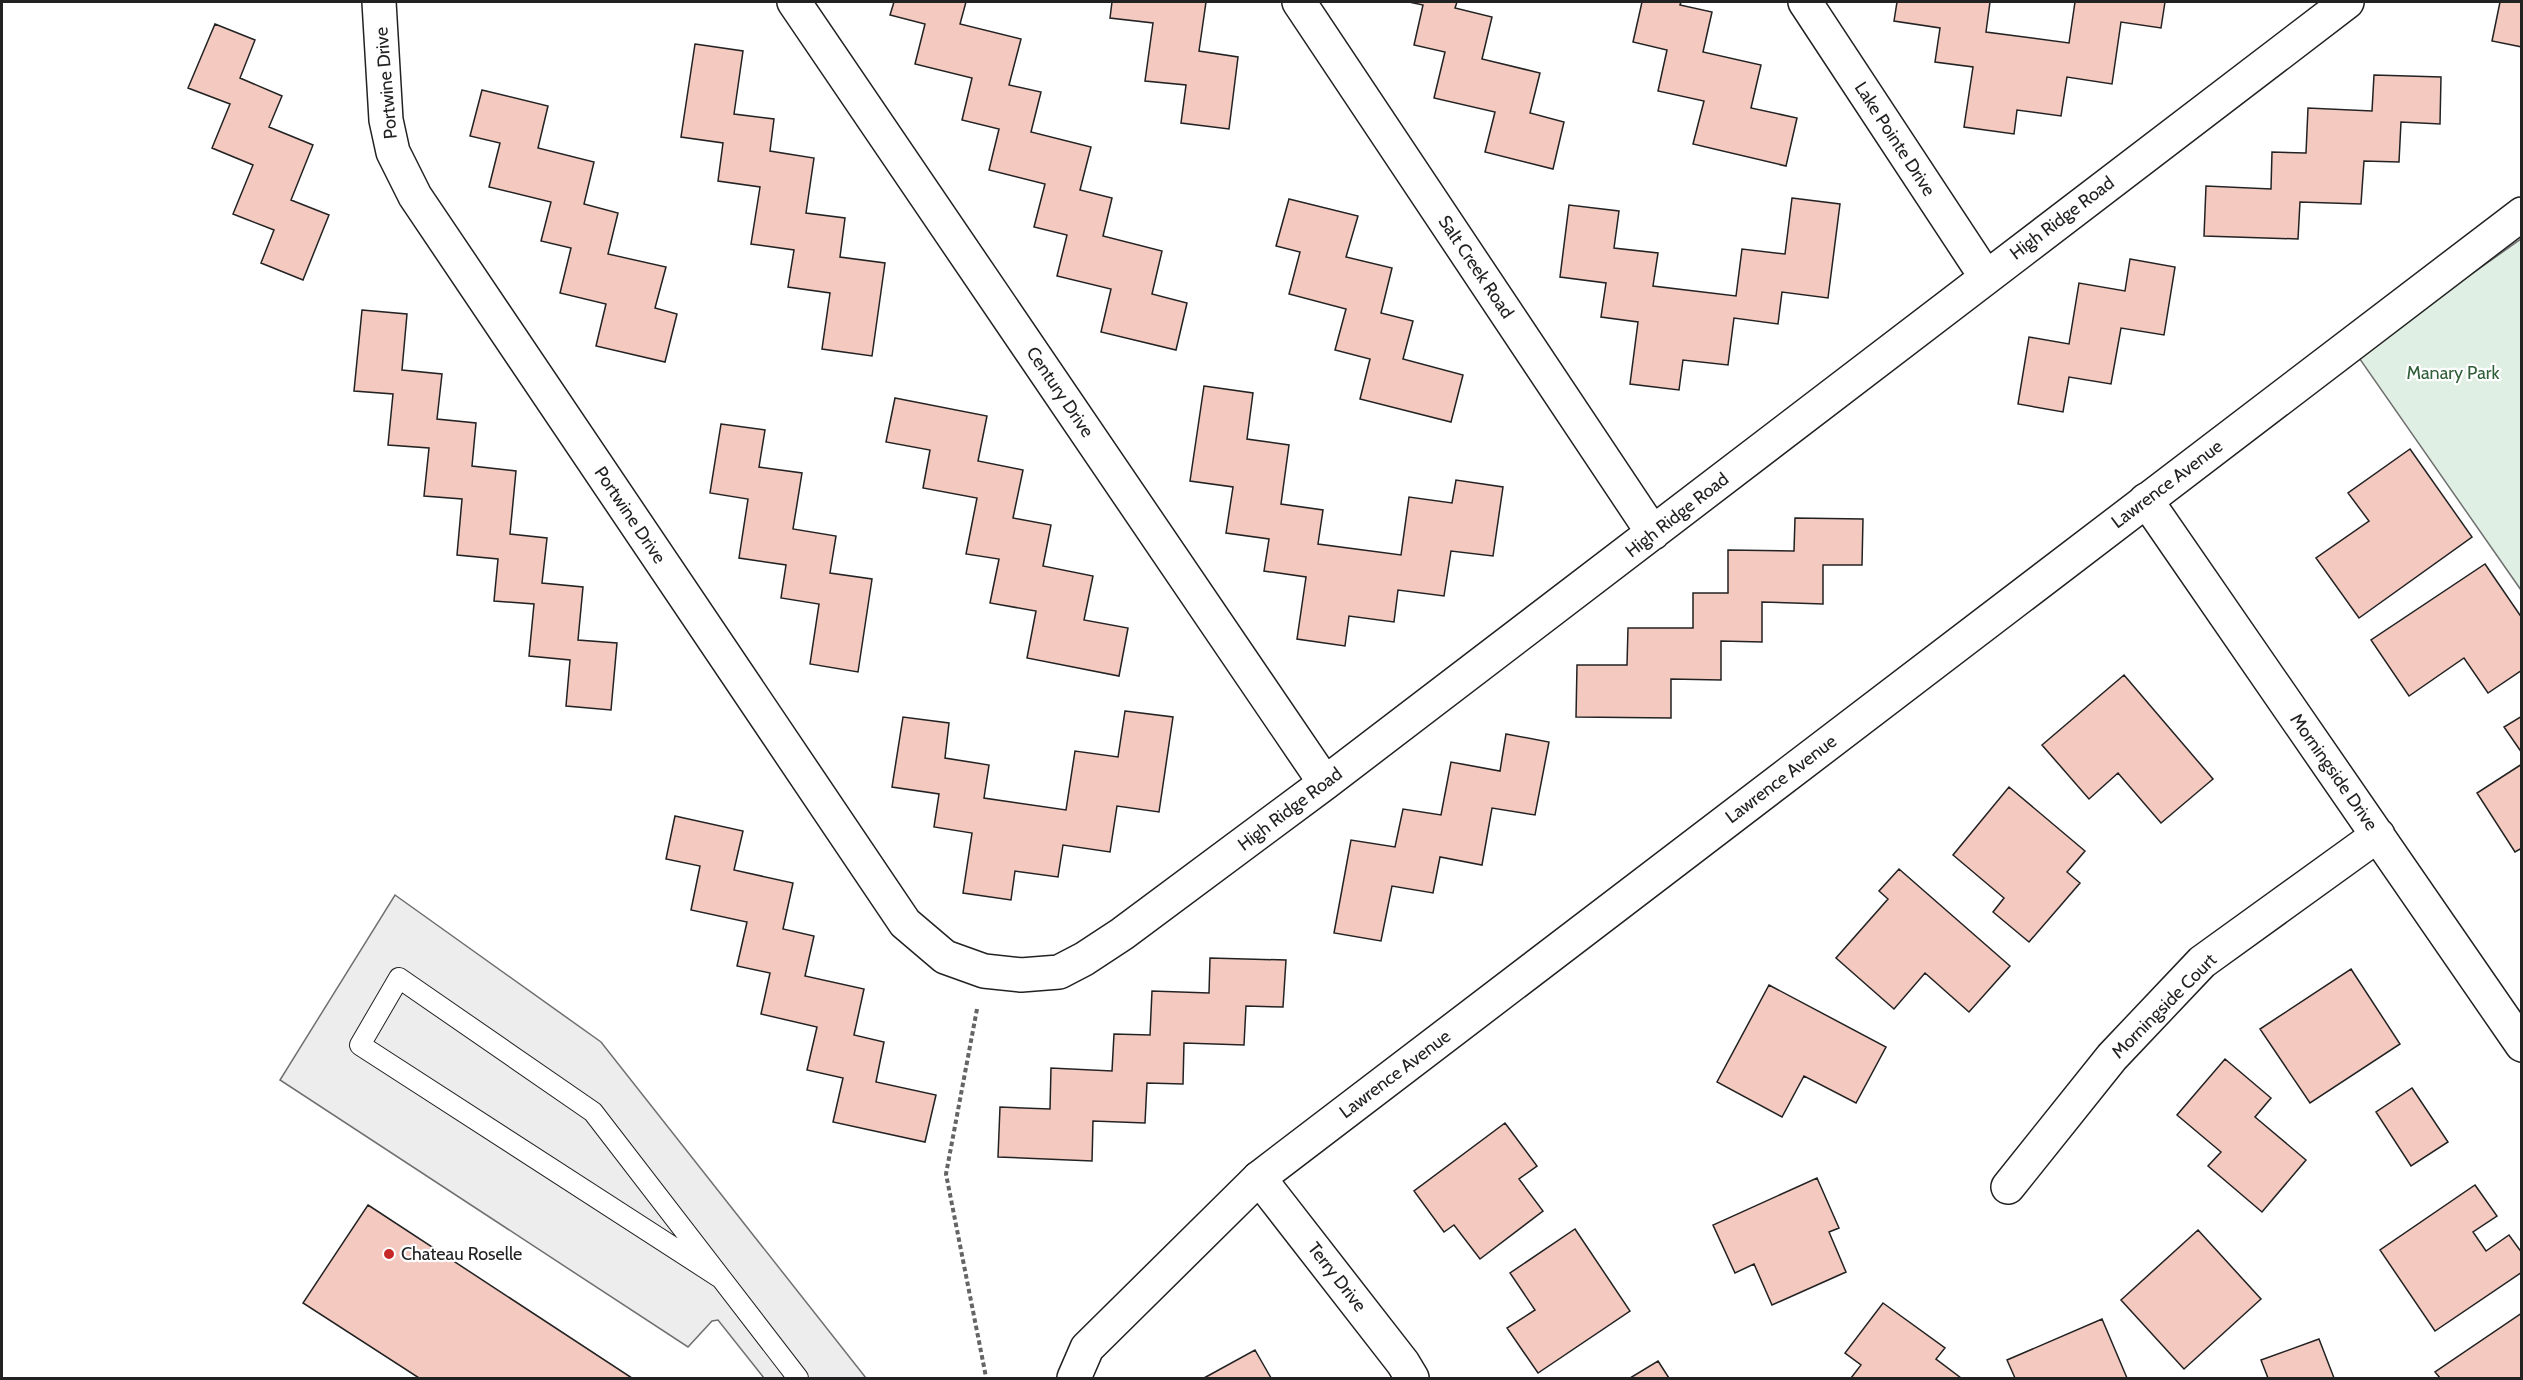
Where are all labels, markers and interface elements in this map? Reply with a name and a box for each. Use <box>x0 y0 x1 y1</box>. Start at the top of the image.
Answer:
street label: Portwine Drive <box>370 26 402 140</box>
street label: Lake Pointe Drive <box>1850 78 1940 200</box>
street label: High Ridge Road <box>2005 172 2119 264</box>
street label: Salt Creek Road <box>1433 211 1519 323</box>
street label: Century Drive <box>1022 342 1098 442</box>
park label: Manary Park <box>2406 362 2500 384</box>
street label: Lawrence Avenue <box>2107 435 2227 533</box>
street label: Portwine Drive <box>589 462 671 568</box>
street label: High Ridge Road <box>1621 468 1733 562</box>
street label: Morningside Drive <box>2285 709 2383 835</box>
street label: Lawrence Avenue <box>1721 730 1841 828</box>
street label: High Ridge Road <box>1233 763 1347 855</box>
street label: Morningside Court <box>2107 949 2221 1063</box>
street label: Lawrence Avenue <box>1335 1025 1455 1123</box>
street label: Terry Drive <box>1303 1238 1371 1316</box>
place label: Chateau Roselle <box>401 1243 522 1265</box>
marker: Chateau Roselle <box>382 1247 396 1261</box>

